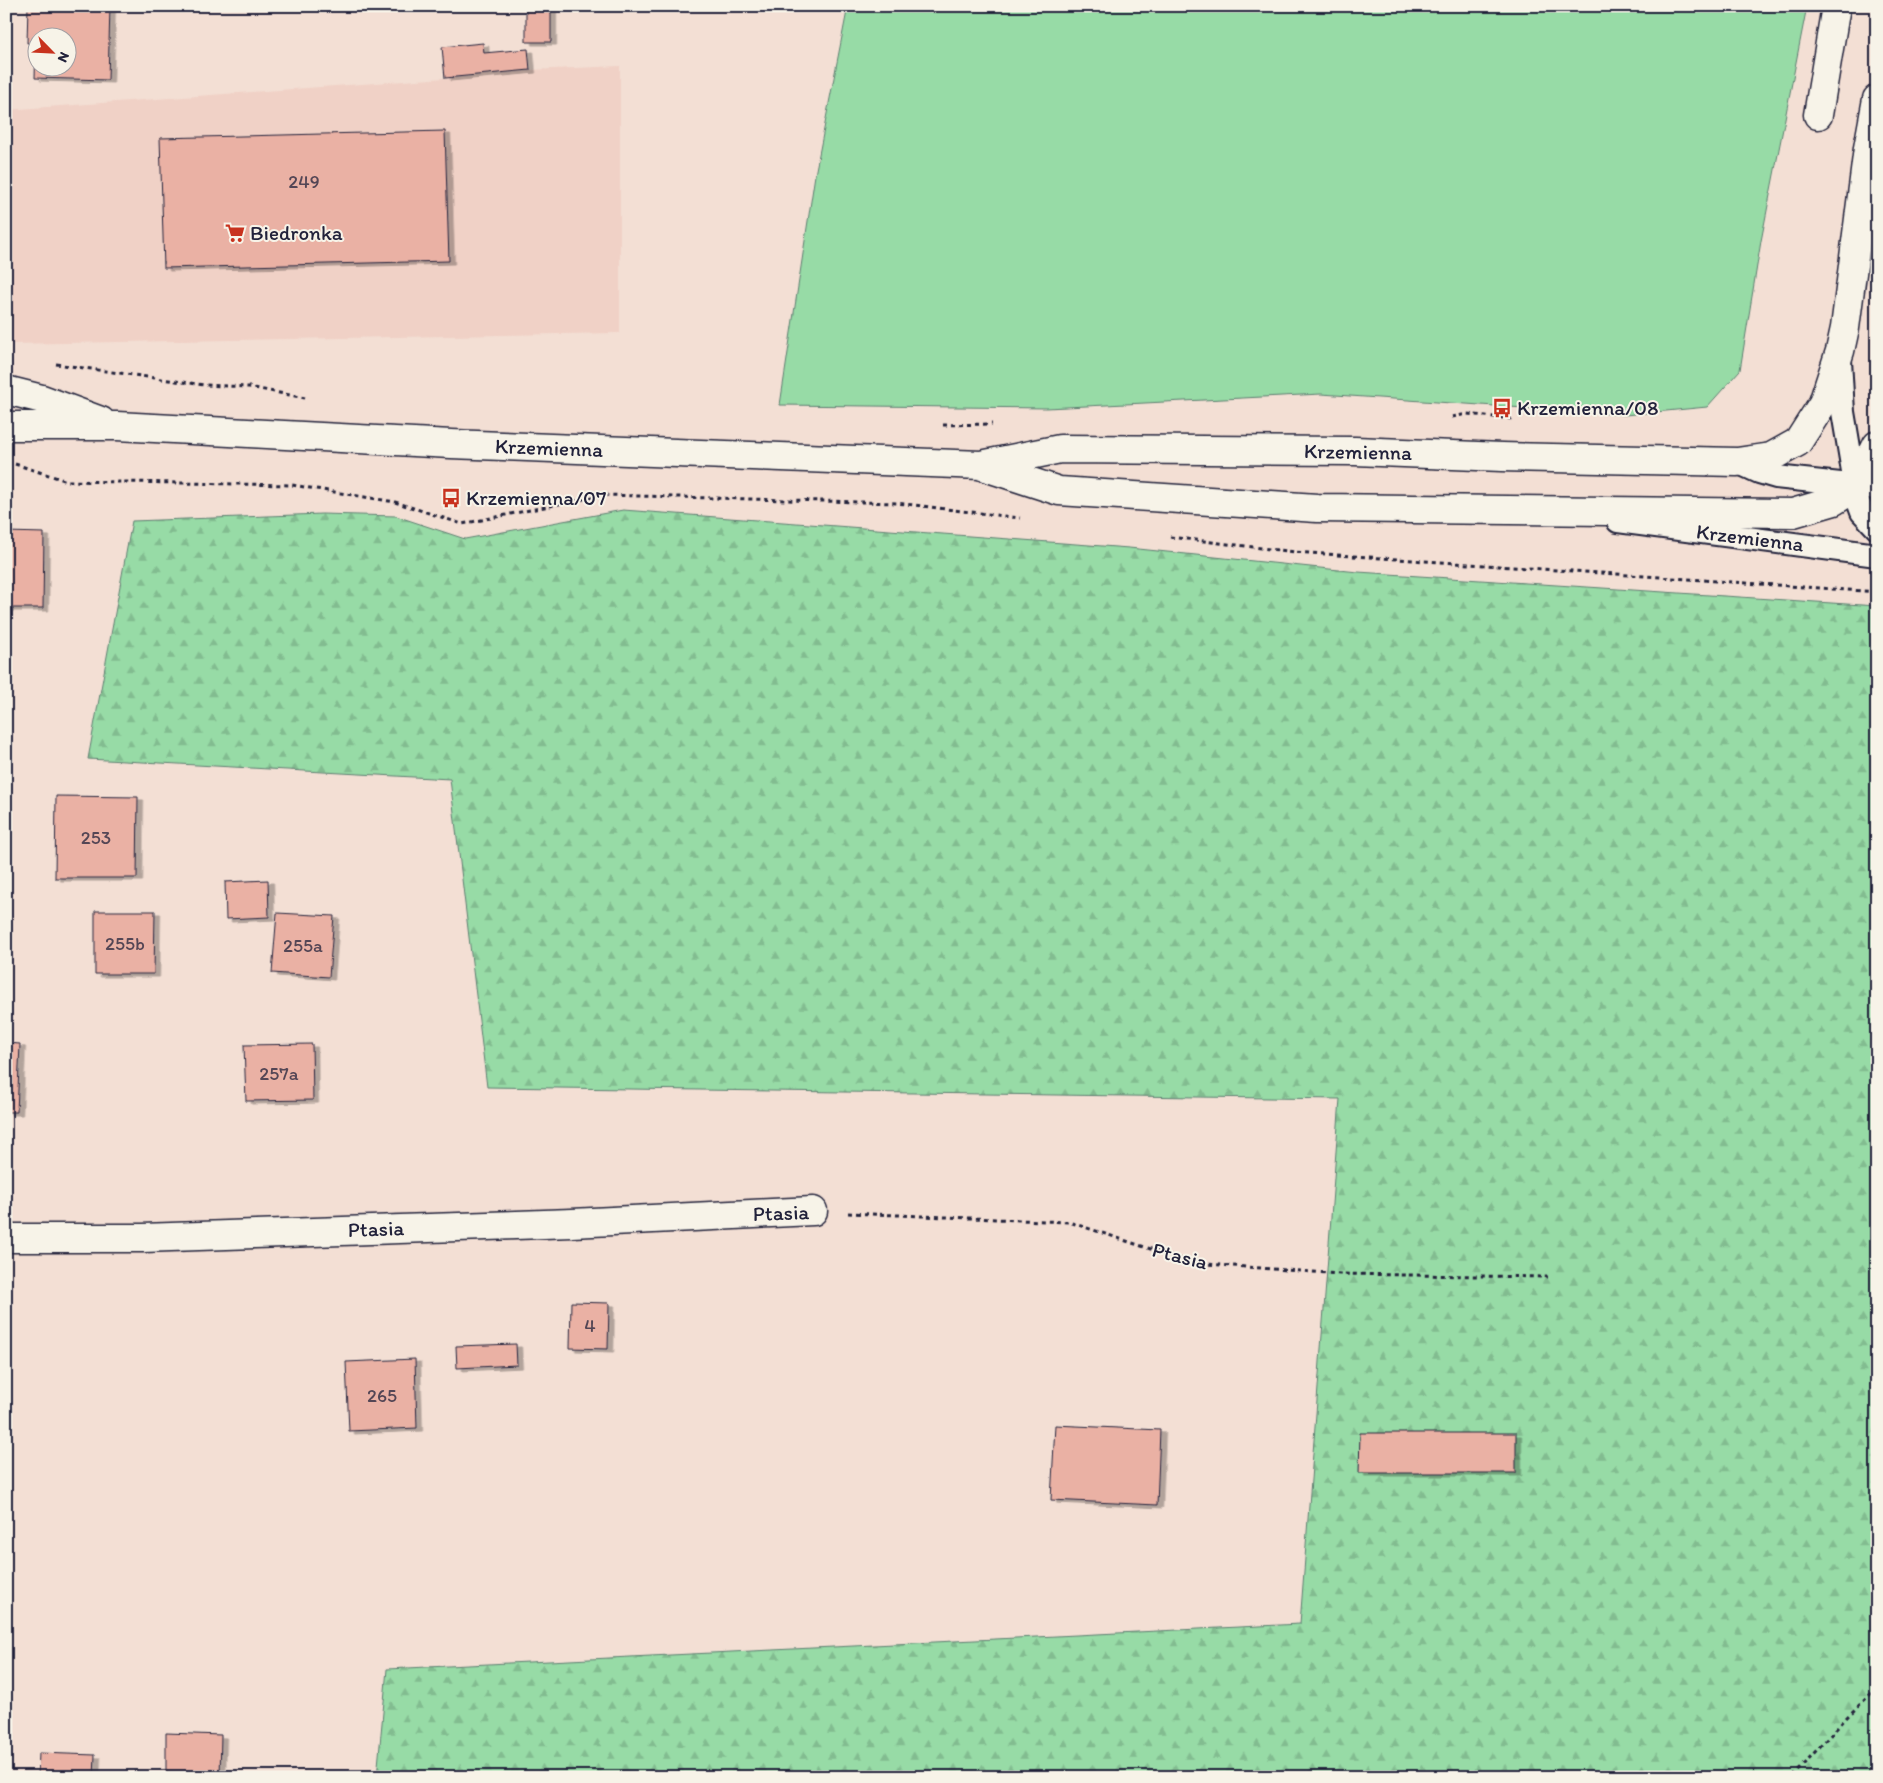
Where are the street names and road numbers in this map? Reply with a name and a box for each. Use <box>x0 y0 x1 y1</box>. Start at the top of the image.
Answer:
street label: Krzemienna <box>494 433 604 462</box>
street label: Krzemienna <box>1304 438 1412 465</box>
street label: Krzemienna <box>1695 518 1805 557</box>
street label: Ptasia <box>752 1199 810 1226</box>
street label: Ptasia <box>347 1215 405 1242</box>
street label: Ptasia <box>1150 1237 1211 1274</box>

